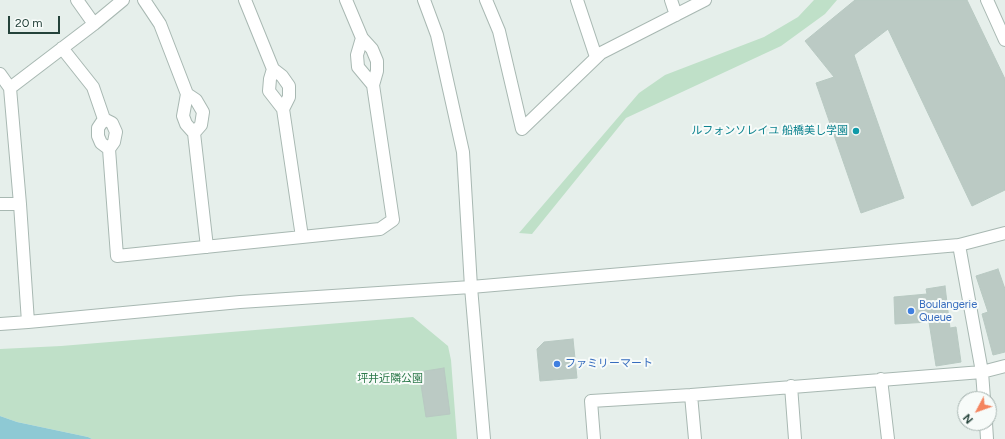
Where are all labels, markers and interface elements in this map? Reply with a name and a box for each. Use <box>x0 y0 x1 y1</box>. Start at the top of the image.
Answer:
scale bar <box>10 8 62 34</box>
text: 20 m <box>15 16 43 30</box>
place label: ルフォンソレイユ 船橋美し学園 <box>691 124 848 138</box>
marker: ルフォンソレイユ 船橋美し学園 <box>851 126 861 136</box>
place label: Boulangerie Queue <box>919 298 977 324</box>
marker: Boulangerie Queue <box>906 306 916 316</box>
place label: ファミリーマート <box>565 357 653 371</box>
marker: ファミリーマート <box>552 359 562 369</box>
park label: 坪井近隣公園 <box>357 372 423 386</box>
north arrow <box>957 391 997 431</box>
text: N <box>961 411 976 426</box>

